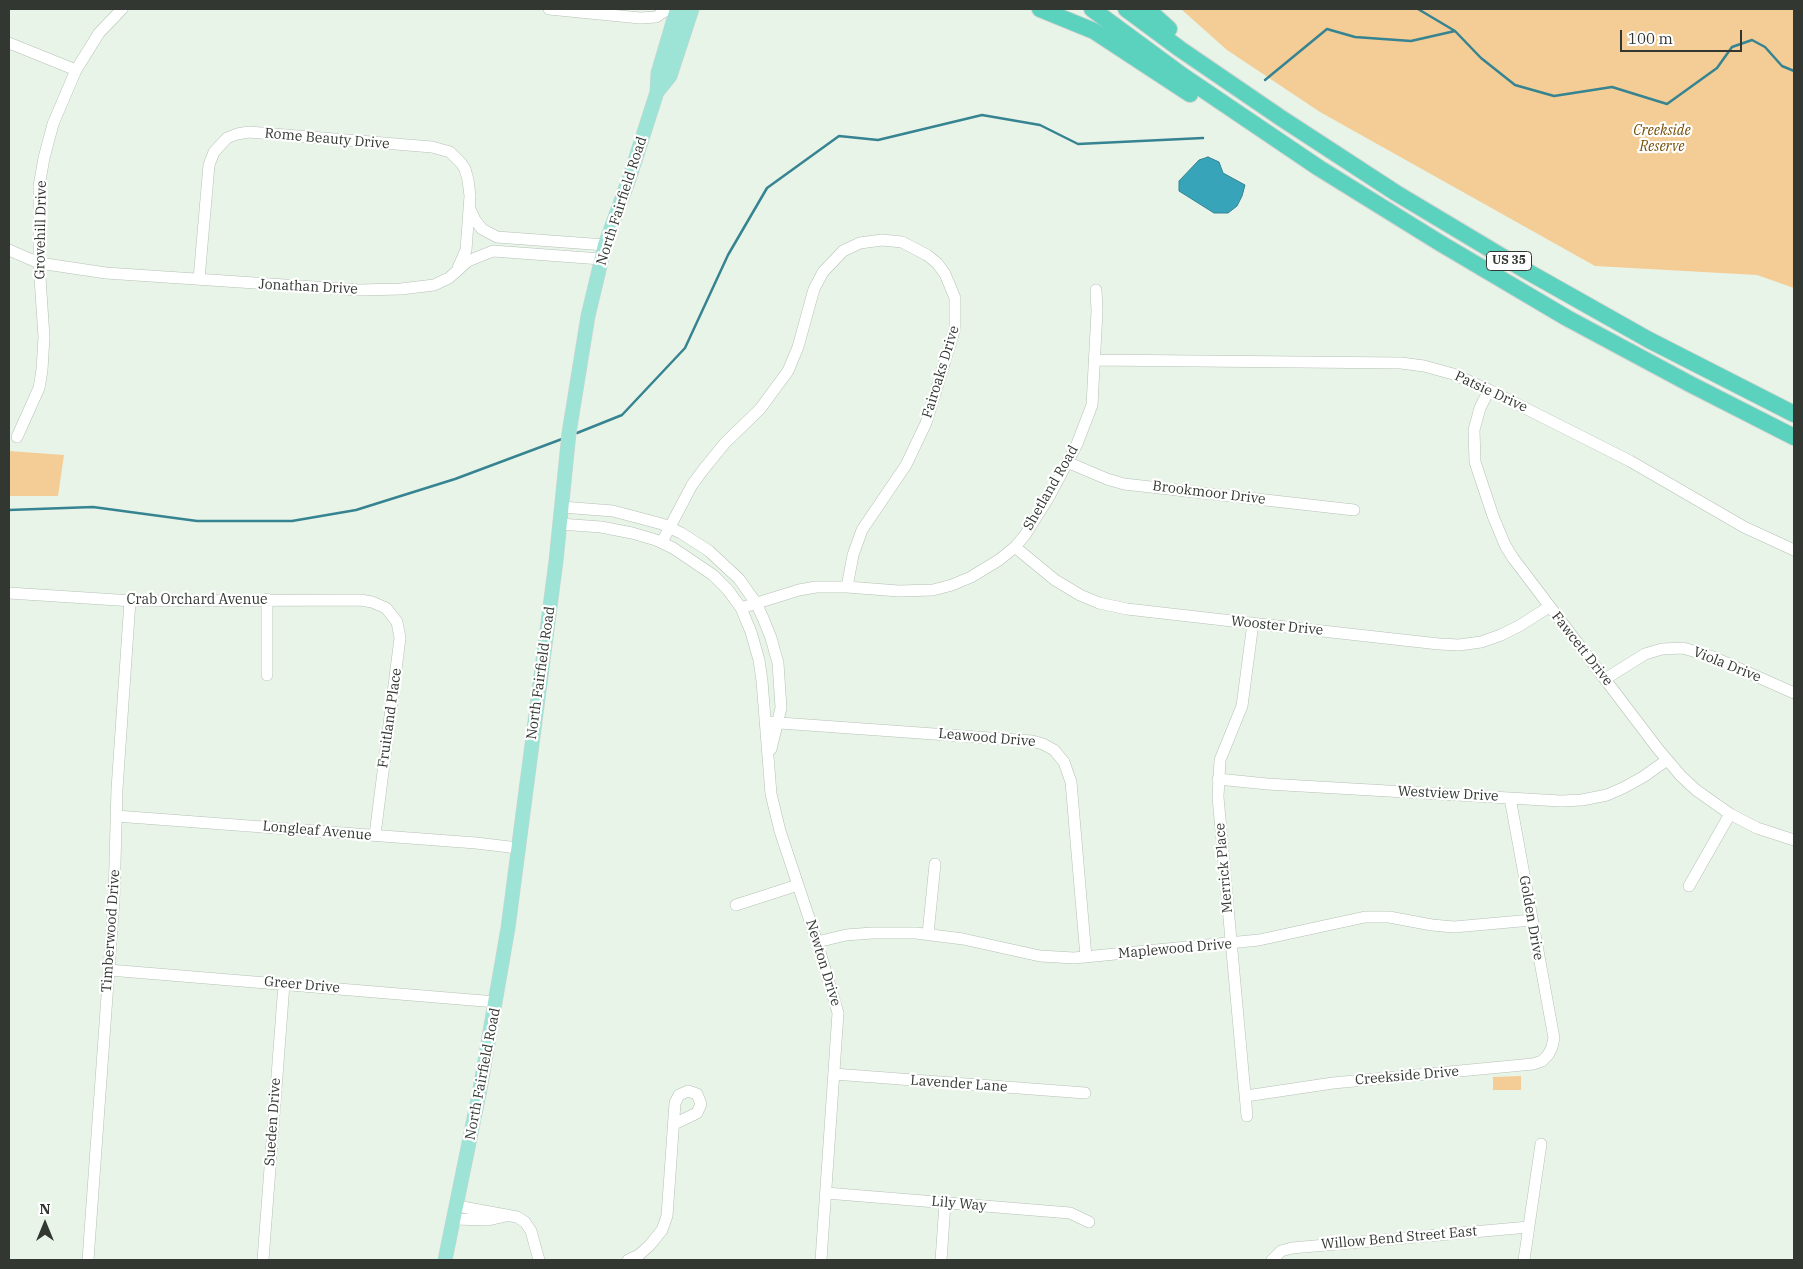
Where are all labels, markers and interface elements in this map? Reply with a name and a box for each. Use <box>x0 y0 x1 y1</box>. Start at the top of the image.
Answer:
scale bar <box>1623 20 1746 52</box>
text: 100 m <box>1628 29 1673 48</box>
park label: Creekside Reserve <box>1633 123 1691 156</box>
street label: Rome Beauty Drive <box>264 125 390 153</box>
street label: North Fairfield Road <box>593 135 651 267</box>
street label: Grovehill Drive <box>32 180 50 280</box>
road number: US 35 <box>1486 252 1532 270</box>
street label: Jonathan Drive <box>258 276 358 298</box>
street label: Fairoaks Drive <box>919 324 963 420</box>
street label: Patsie Drive <box>1452 368 1530 416</box>
street label: Shetland Road <box>1020 443 1082 533</box>
street label: Brookmoor Drive <box>1152 478 1266 508</box>
street label: Crab Orchard Avenue <box>126 592 268 608</box>
street label: North Fairfield Road <box>523 605 559 741</box>
street label: Fawcett Drive <box>1548 609 1616 689</box>
street label: Wooster Drive <box>1230 613 1324 639</box>
street label: Viola Drive <box>1691 644 1763 686</box>
street label: Fruitland Place <box>375 667 405 769</box>
street label: Leawood Drive <box>938 725 1036 751</box>
street label: Westview Drive <box>1397 783 1499 805</box>
street label: Longleaf Avenue <box>262 818 372 844</box>
street label: Merrick Place <box>1212 822 1236 914</box>
street label: Timberwood Drive <box>98 869 124 993</box>
street label: Golden Drive <box>1515 874 1547 962</box>
street label: Newton Drive <box>802 918 844 1008</box>
street label: Maplewood Drive <box>1117 936 1233 962</box>
street label: Greer Drive <box>263 973 341 997</box>
street label: North Fairfield Road <box>462 1006 504 1142</box>
street label: Creekside Drive <box>1354 1063 1460 1089</box>
street label: Lavender Lane <box>910 1072 1008 1096</box>
street label: Sueden Drive <box>262 1077 284 1167</box>
street label: Lily Way <box>931 1193 987 1215</box>
north arrow <box>20 1199 70 1249</box>
text: N <box>39 1200 51 1218</box>
street label: Willow Bend Street East <box>1320 1223 1478 1253</box>

